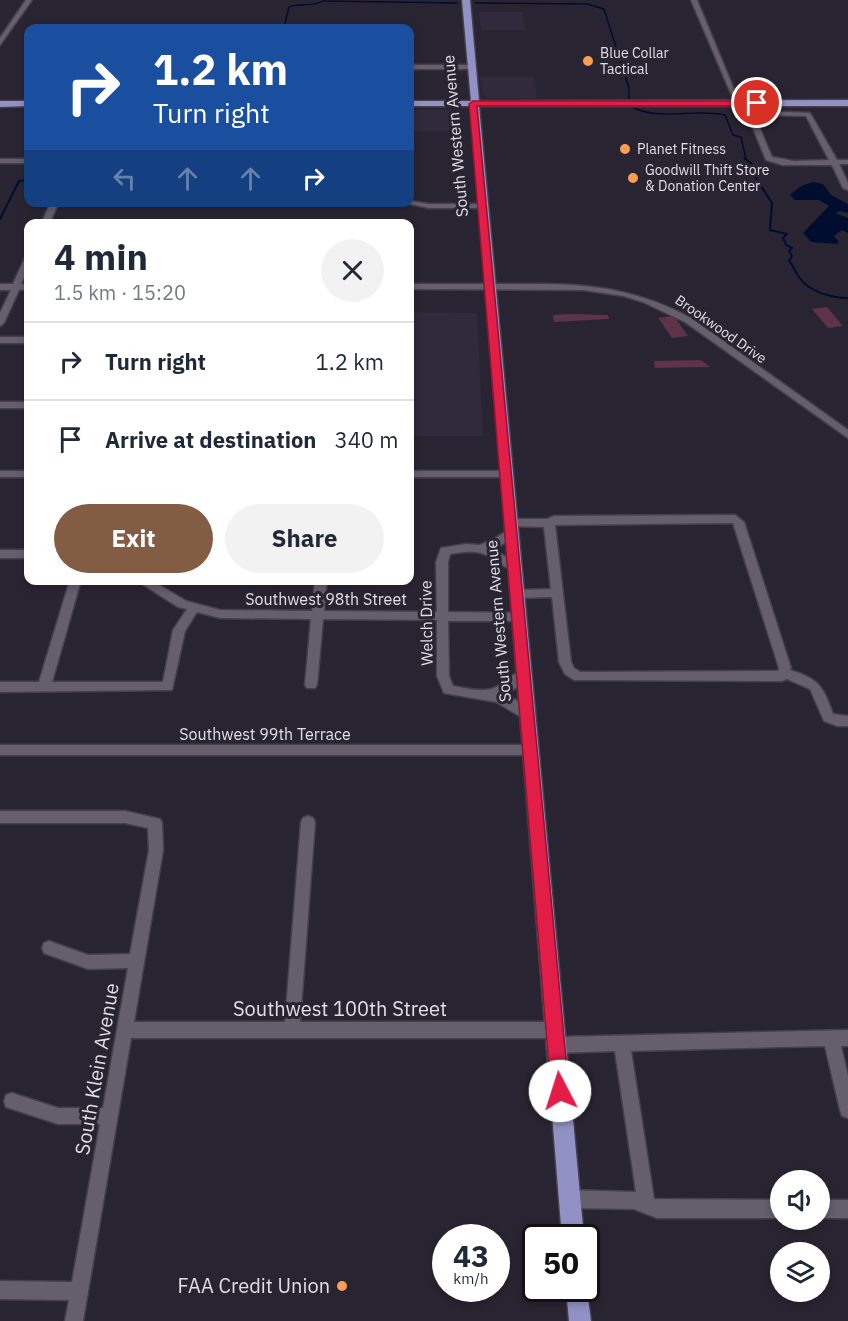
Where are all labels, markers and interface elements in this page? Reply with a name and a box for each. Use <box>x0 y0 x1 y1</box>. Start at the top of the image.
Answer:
text: 1.2 km <box>153 42 288 97</box>
place label: Blue Collar Tactical <box>600 44 669 78</box>
icon: right <box>54 48 132 126</box>
street label: South Western Avenue <box>438 54 472 218</box>
marker: Blue Collar Tactical <box>581 54 595 68</box>
pin <box>731 77 782 128</box>
icon: arrive <box>740 86 773 119</box>
text: Turn right <box>153 95 270 130</box>
place label: Planet Fitness <box>637 140 726 158</box>
marker: Planet Fitness <box>618 142 632 156</box>
place label: Goodwill Thift Store & Donation Center <box>645 161 770 195</box>
icon: left <box>108 162 141 195</box>
icon: ahead <box>171 162 204 195</box>
icon: ahead <box>234 162 267 195</box>
icon: right <box>297 162 330 195</box>
marker: Goodwill Thift Store & Donation Center <box>626 171 640 185</box>
text: 4 min <box>54 233 148 280</box>
button: close <box>321 239 384 302</box>
text: 1.5 km · 15:20 <box>54 279 186 306</box>
street label: Brookwood Drive <box>672 291 770 367</box>
icon: right <box>54 345 87 378</box>
text: Turn right <box>105 347 206 376</box>
text: 1.2 km <box>316 347 384 376</box>
icon: arrive <box>54 423 87 456</box>
text: Arrive at destination <box>105 425 316 454</box>
text: 340 m <box>334 425 398 454</box>
button: Exit <box>54 504 213 573</box>
button: Share <box>225 504 384 573</box>
street label: South Western Avenue <box>481 539 515 703</box>
street label: Welch Drive <box>415 580 437 666</box>
street label: Southwest 98th Street <box>245 589 407 609</box>
street label: Southwest 99th Terrace <box>179 724 351 744</box>
street label: South Klein Avenue <box>68 981 125 1157</box>
street label: Southwest 100th Street <box>233 995 447 1022</box>
position arrow <box>528 1059 592 1123</box>
map controls <box>770 1170 830 1302</box>
button: sound <box>770 1170 830 1230</box>
speed limit sign: 50 <box>522 1224 600 1302</box>
text: 43 <box>453 1236 489 1275</box>
button: layers <box>770 1242 830 1302</box>
text: km/h <box>453 1269 489 1288</box>
place label: FAA Credit Union <box>178 1272 330 1299</box>
marker: FAA Credit Union <box>335 1279 349 1293</box>

